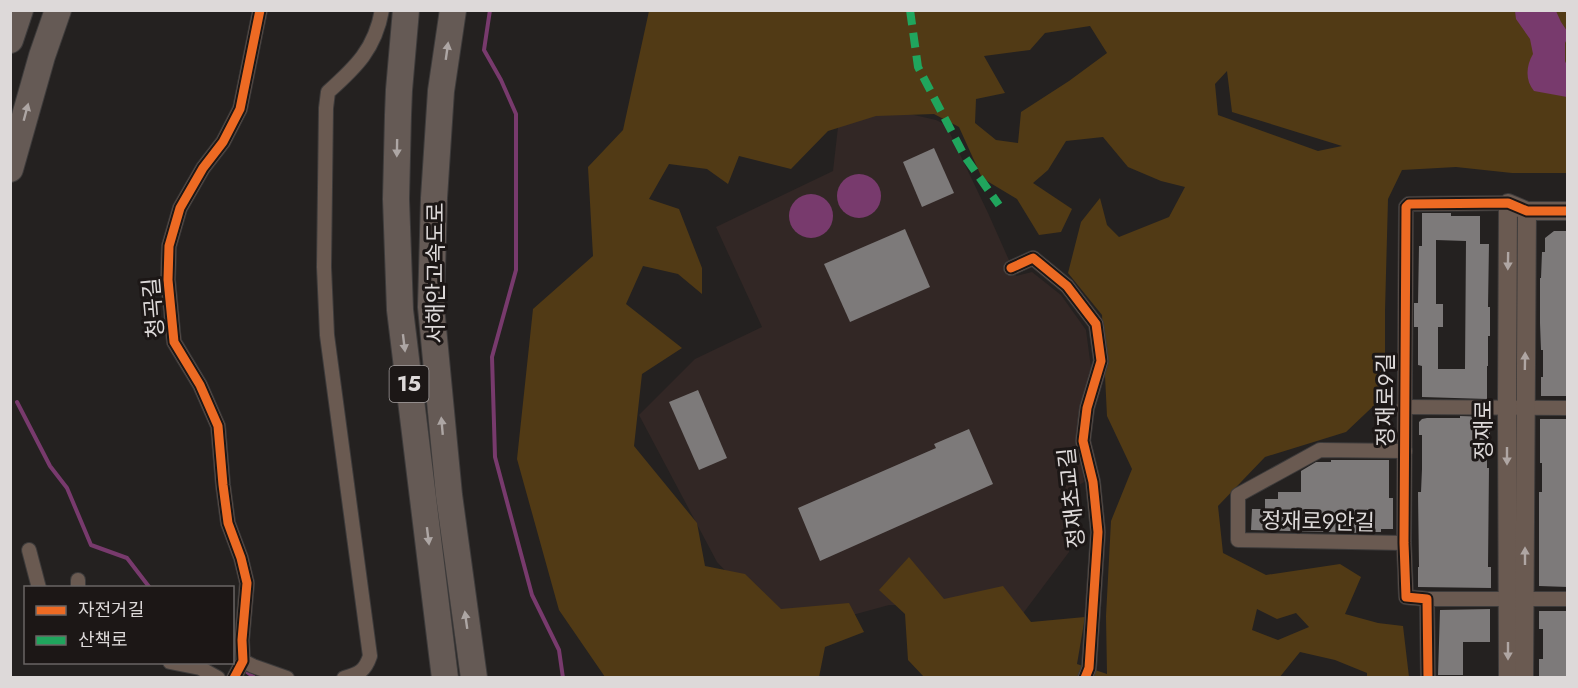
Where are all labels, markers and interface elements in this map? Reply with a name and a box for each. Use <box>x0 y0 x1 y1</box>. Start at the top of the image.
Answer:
one-way arrow <box>442 41 451 60</box>
one-way arrow <box>22 103 31 121</box>
one-way arrow <box>392 139 402 158</box>
street label: 서해안고속도로 <box>419 202 451 344</box>
one-way arrow <box>1503 252 1513 271</box>
street label: 청곡길 <box>134 276 172 340</box>
one-way arrow <box>400 333 409 352</box>
one-way arrow <box>1520 352 1530 371</box>
street label: 정재로9길 <box>1369 353 1401 447</box>
road number: 15 <box>390 366 428 402</box>
street label: 정재로 <box>1467 400 1499 460</box>
one-way arrow <box>437 417 447 436</box>
street label: 정재초교길 <box>1050 446 1092 550</box>
one-way arrow <box>1502 447 1512 466</box>
street label: 정재로9안길 <box>1261 504 1375 538</box>
one-way arrow <box>423 527 432 546</box>
one-way arrow <box>1520 547 1529 566</box>
legend <box>24 586 234 664</box>
text: 자전거길 <box>78 597 144 623</box>
one-way arrow <box>462 610 471 629</box>
text: 산책로 <box>78 627 128 653</box>
one-way arrow <box>1503 642 1513 661</box>

